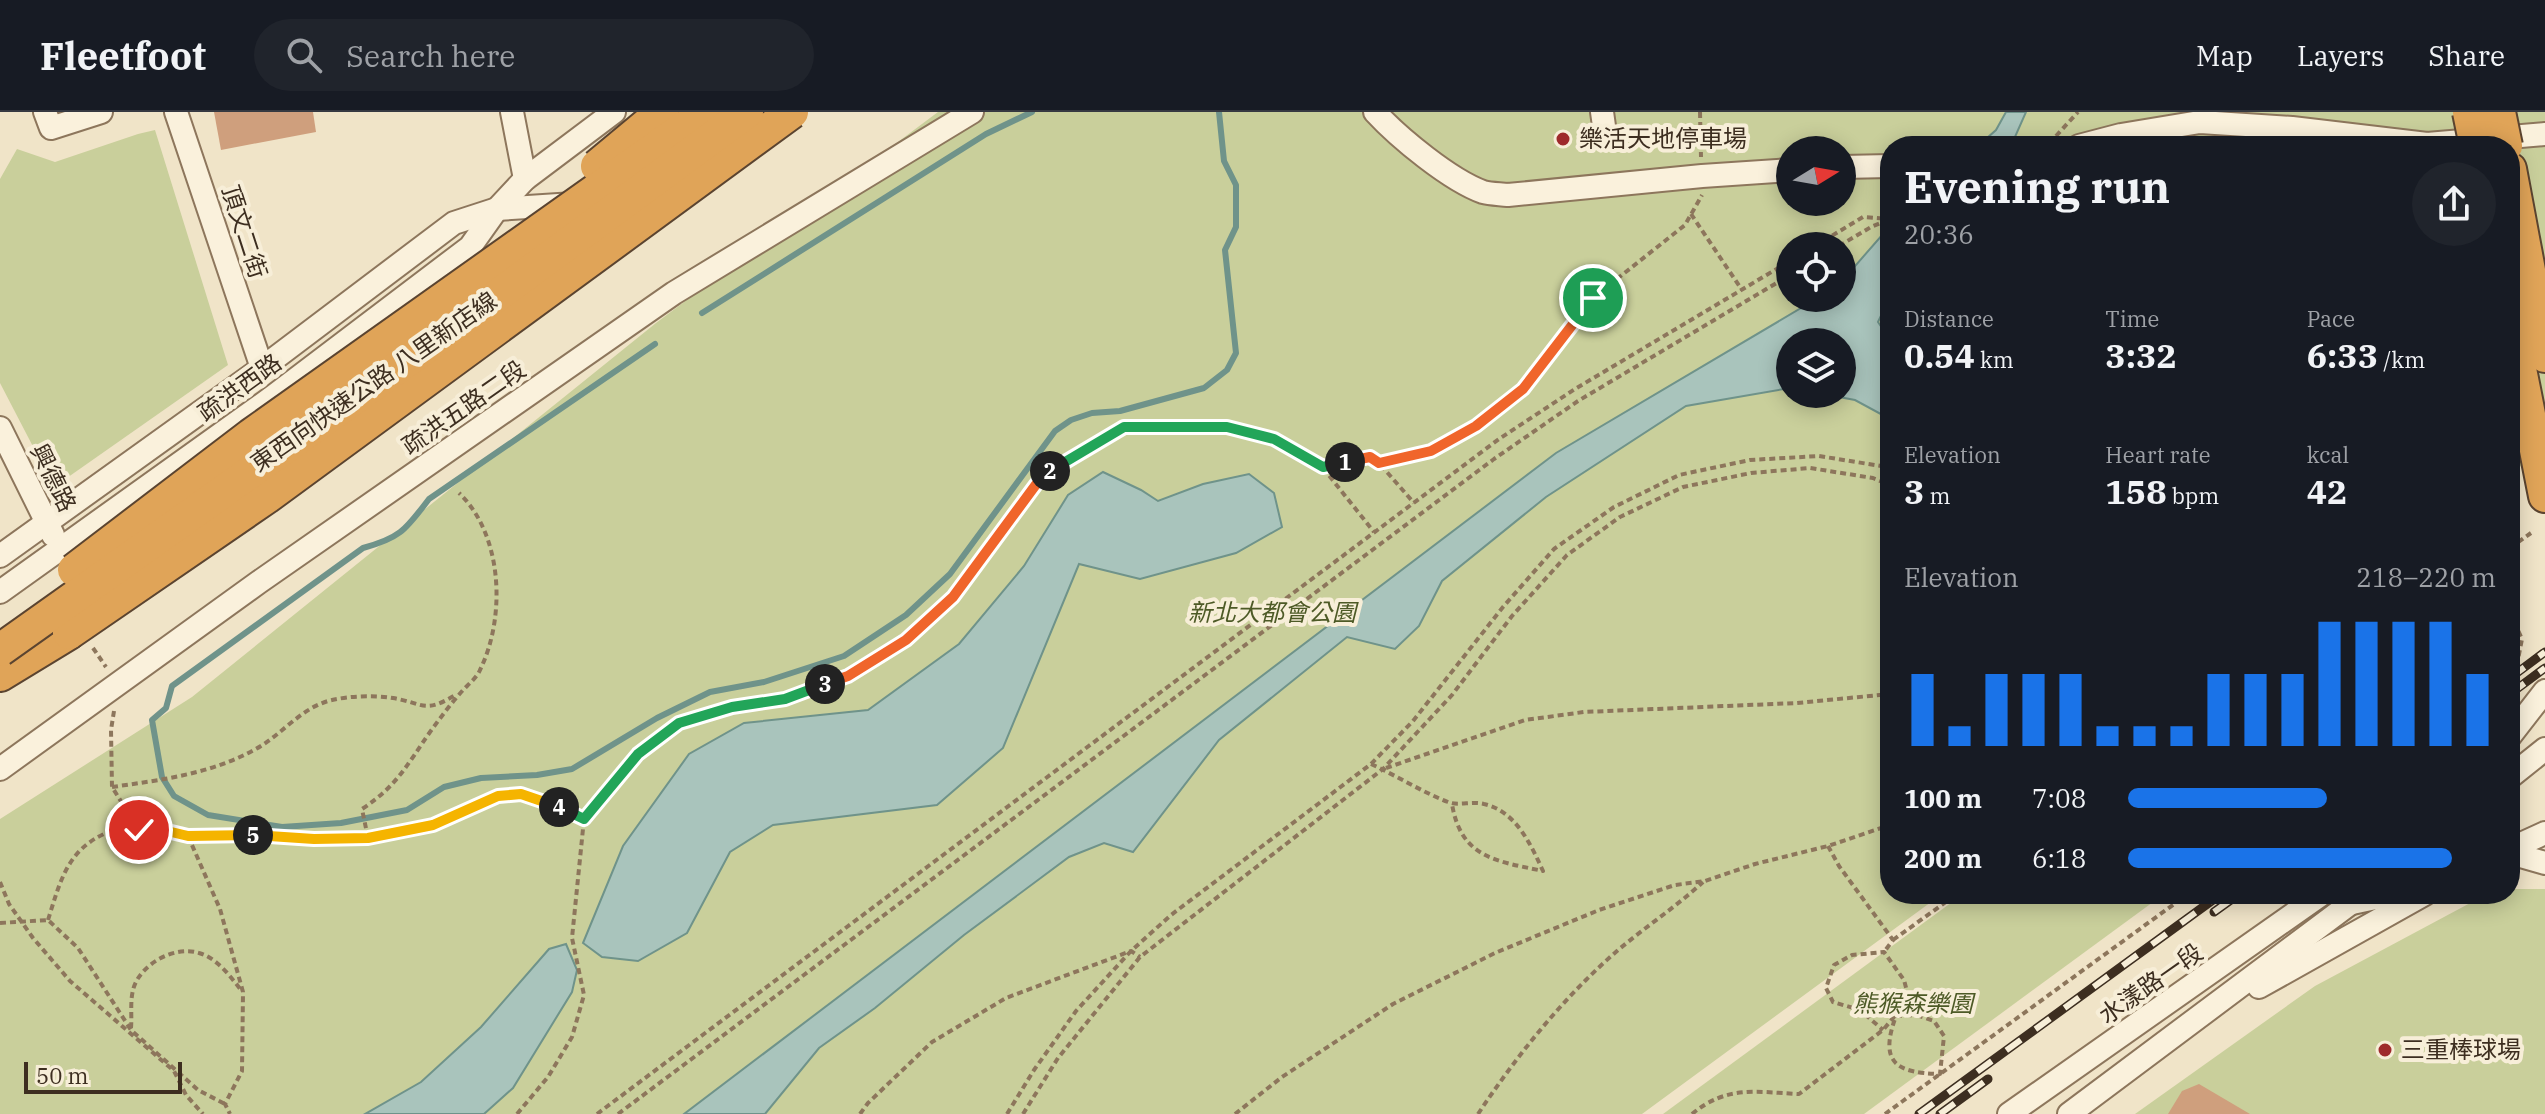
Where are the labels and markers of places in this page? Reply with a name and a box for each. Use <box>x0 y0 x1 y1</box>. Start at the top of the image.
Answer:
place label: 樂活天地停車場 <box>1579 122 1747 154</box>
marker: 樂活天地停車場 <box>1554 130 1572 148</box>
pin <box>1559 264 1627 332</box>
pin: 1 <box>1325 442 1365 482</box>
pin: 2 <box>1030 451 1070 491</box>
pin: 3 <box>805 664 845 704</box>
pin: 4 <box>539 787 579 827</box>
pin <box>105 796 173 864</box>
pin: 5 <box>233 815 273 855</box>
place label: 三重棒球場 <box>2401 1033 2521 1065</box>
marker: 三重棒球場 <box>2376 1041 2394 1059</box>

